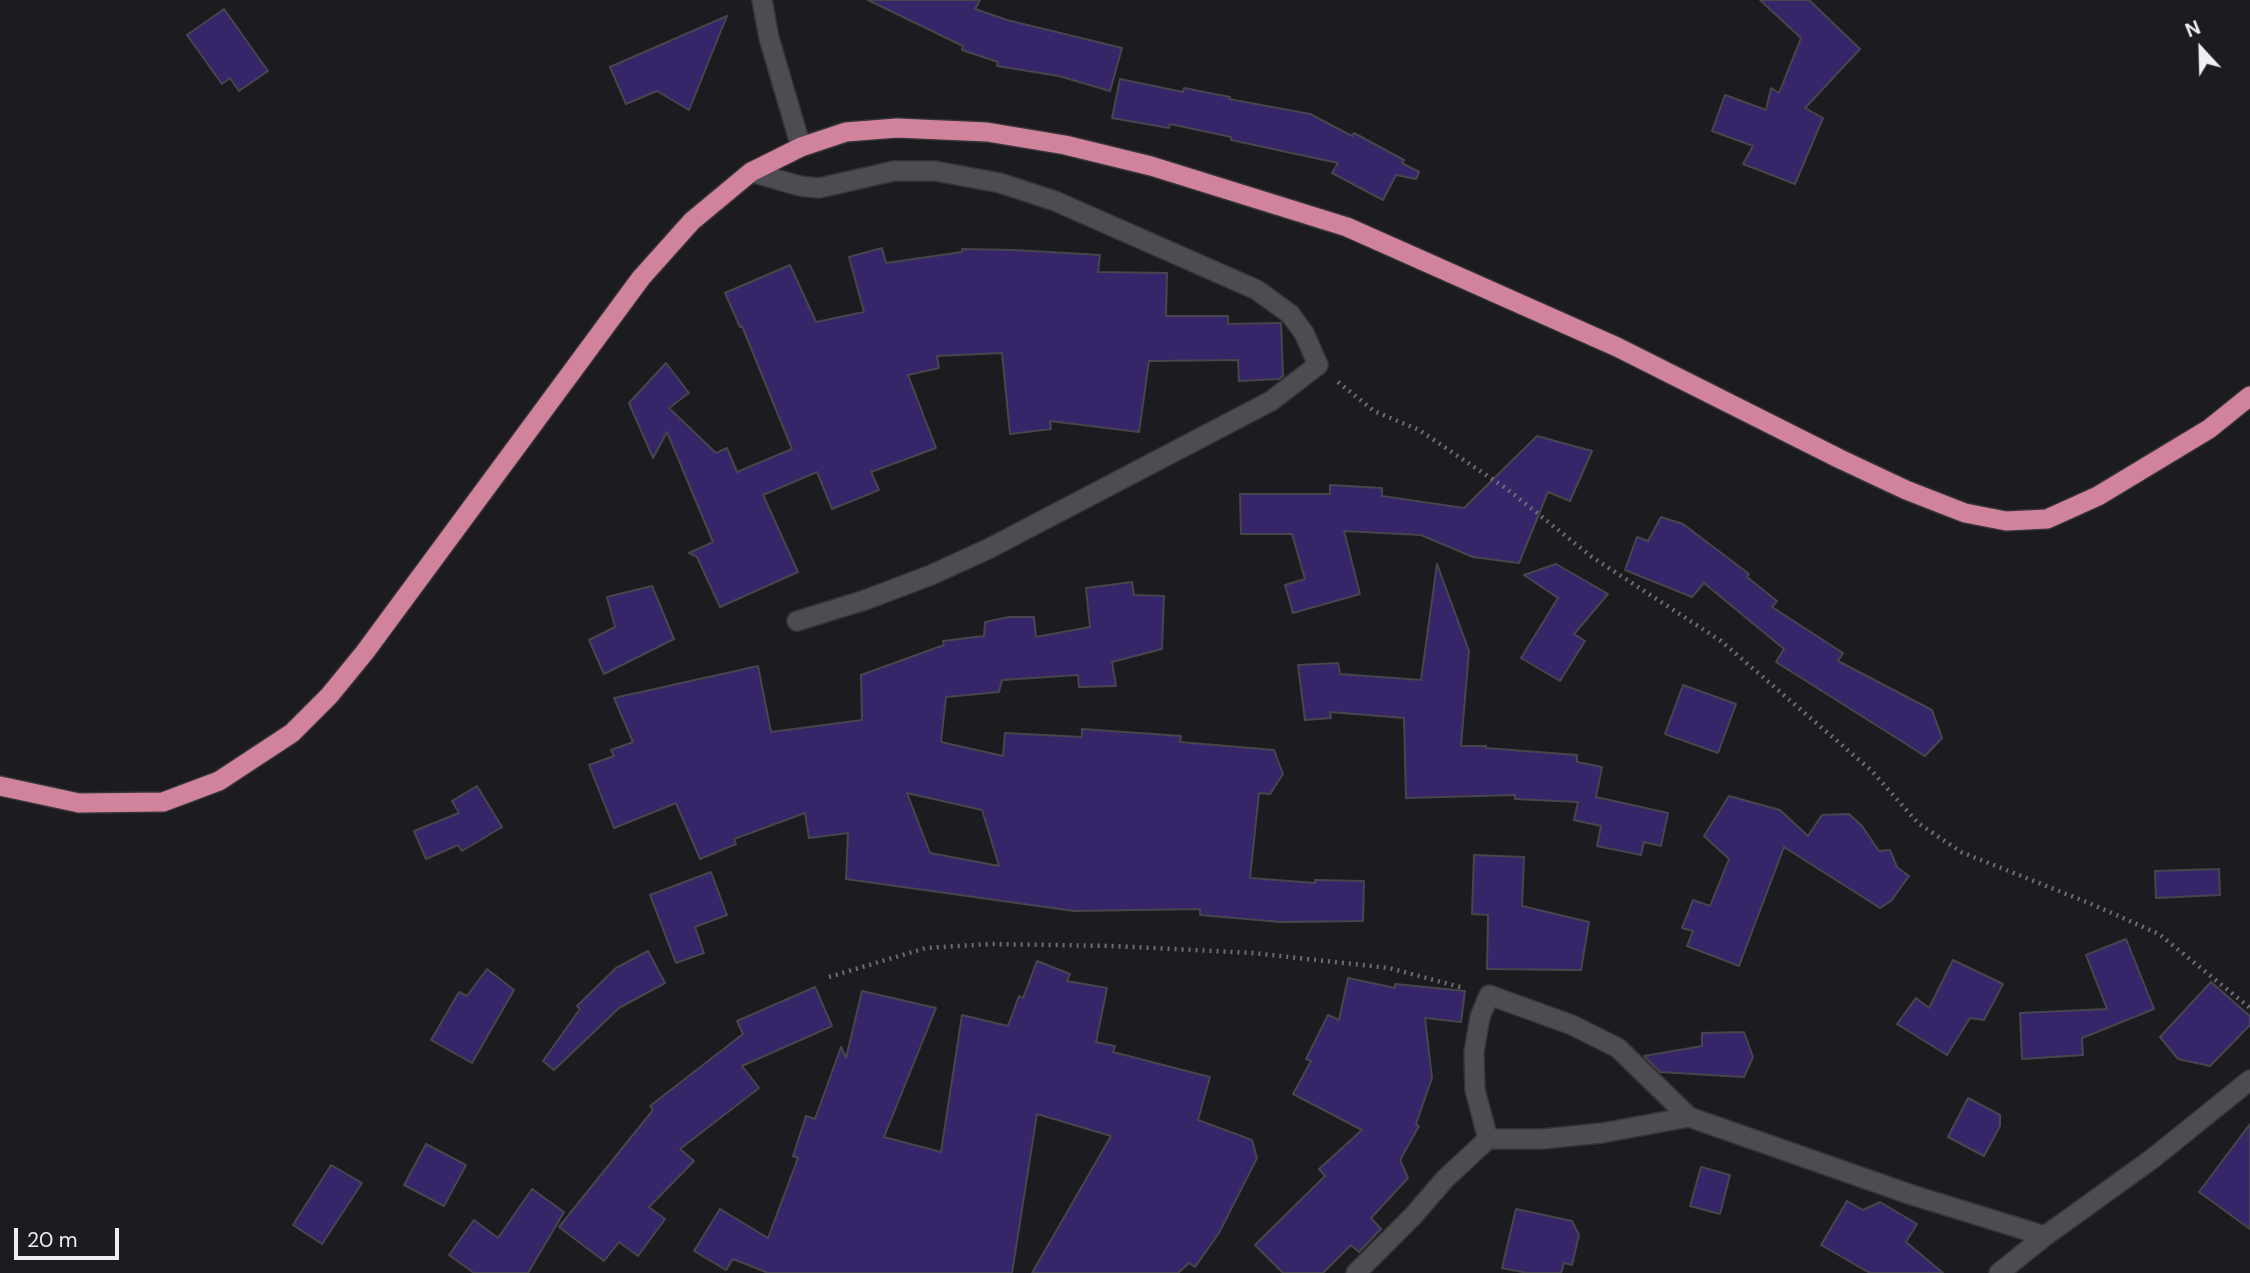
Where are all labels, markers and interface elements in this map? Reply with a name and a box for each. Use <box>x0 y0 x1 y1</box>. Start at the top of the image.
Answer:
north arrow <box>2166 14 2236 84</box>
text: N <box>2182 15 2204 43</box>
scale bar <box>18 1214 122 1258</box>
text: 20 m <box>27 1226 78 1254</box>

